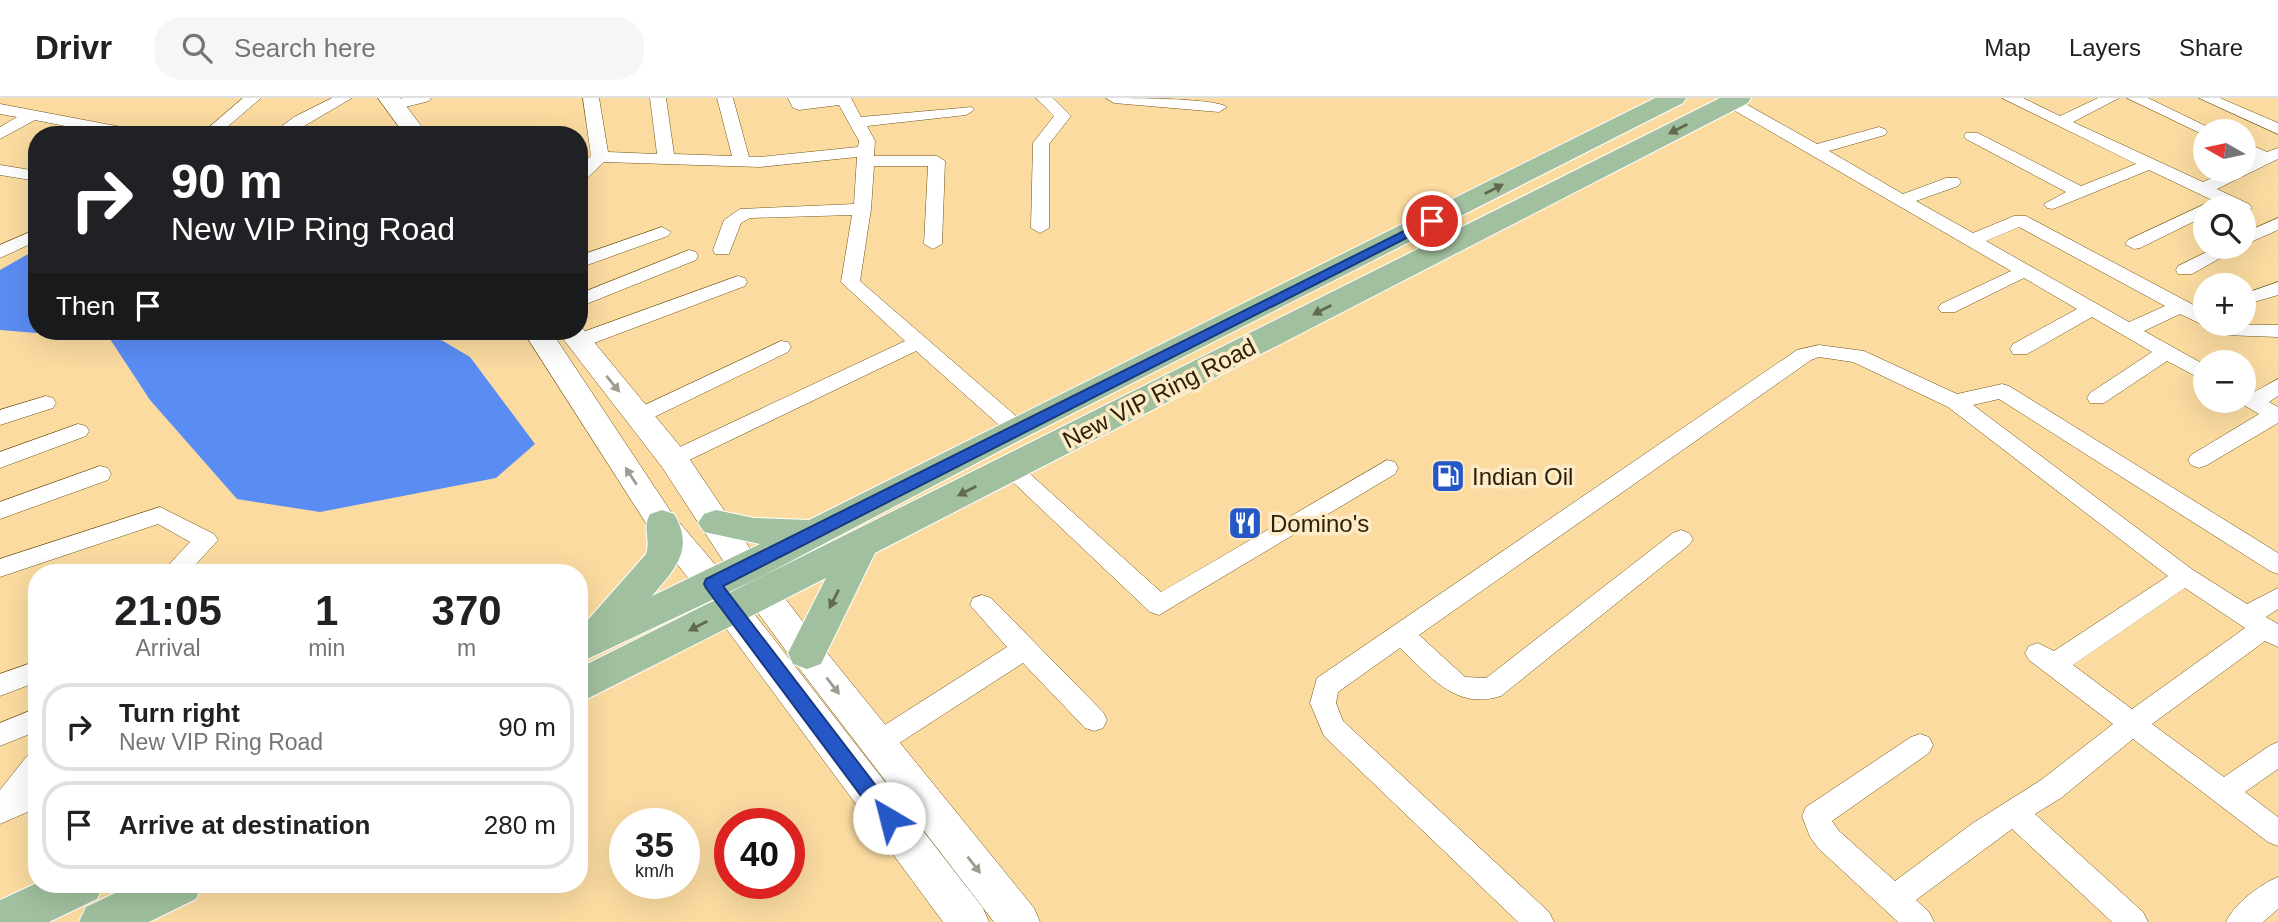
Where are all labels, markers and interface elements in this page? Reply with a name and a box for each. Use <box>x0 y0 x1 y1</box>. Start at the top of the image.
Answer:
search box <box>154 17 644 80</box>
text: Drivr <box>35 29 112 66</box>
icon: search <box>178 29 216 67</box>
text: Search here <box>234 33 376 63</box>
text: Map <box>1984 34 2031 61</box>
text: Layers <box>2069 34 2141 61</box>
text: Share <box>2179 34 2243 61</box>
north arrow <box>2193 119 2256 182</box>
map controls <box>2193 119 2256 413</box>
one-way arrow <box>1668 123 1688 134</box>
icon: right <box>56 154 147 245</box>
text: 90 m <box>171 154 283 208</box>
one-way arrow <box>1485 183 1504 195</box>
pin <box>1402 191 1462 251</box>
button: search <box>2193 196 2256 259</box>
icon: arrive <box>1413 202 1451 240</box>
text: New VIP Ring Road <box>171 211 455 247</box>
button: + <box>2193 273 2256 336</box>
icon: arrive <box>129 287 167 325</box>
text: Then <box>56 291 115 321</box>
one-way arrow <box>1312 304 1332 315</box>
street label: New VIP Ring Road <box>1058 333 1260 453</box>
button: − <box>2193 350 2256 413</box>
one-way arrow <box>606 375 621 393</box>
fuel station icon: Indian Oil <box>1429 457 1467 495</box>
place label: Indian Oil <box>1472 463 1573 490</box>
one-way arrow <box>625 466 638 486</box>
one-way arrow <box>956 484 976 496</box>
restaurant icon: Domino's <box>1226 504 1264 542</box>
place label: Domino's <box>1270 510 1369 537</box>
text: 21:05 <box>114 587 222 634</box>
text: 1 <box>315 587 338 634</box>
text: 370 <box>432 587 502 634</box>
one-way arrow <box>828 589 839 609</box>
one-way arrow <box>688 621 708 632</box>
text: Arrival <box>135 635 201 661</box>
text: min <box>308 635 345 661</box>
text: m <box>457 635 476 661</box>
one-way arrow <box>826 676 841 694</box>
text: Turn right <box>119 698 240 728</box>
icon: right <box>60 708 98 746</box>
text: 90 m <box>498 712 556 742</box>
text: New VIP Ring Road <box>119 729 323 755</box>
position arrow <box>852 781 926 855</box>
icon: arrive <box>60 806 98 844</box>
speed limit sign: 40 <box>714 808 805 899</box>
text: Arrive at destination <box>119 810 370 840</box>
text: 280 m <box>484 810 556 840</box>
text: 35 <box>635 825 674 864</box>
one-way arrow <box>966 855 981 873</box>
text: km/h <box>635 861 674 881</box>

